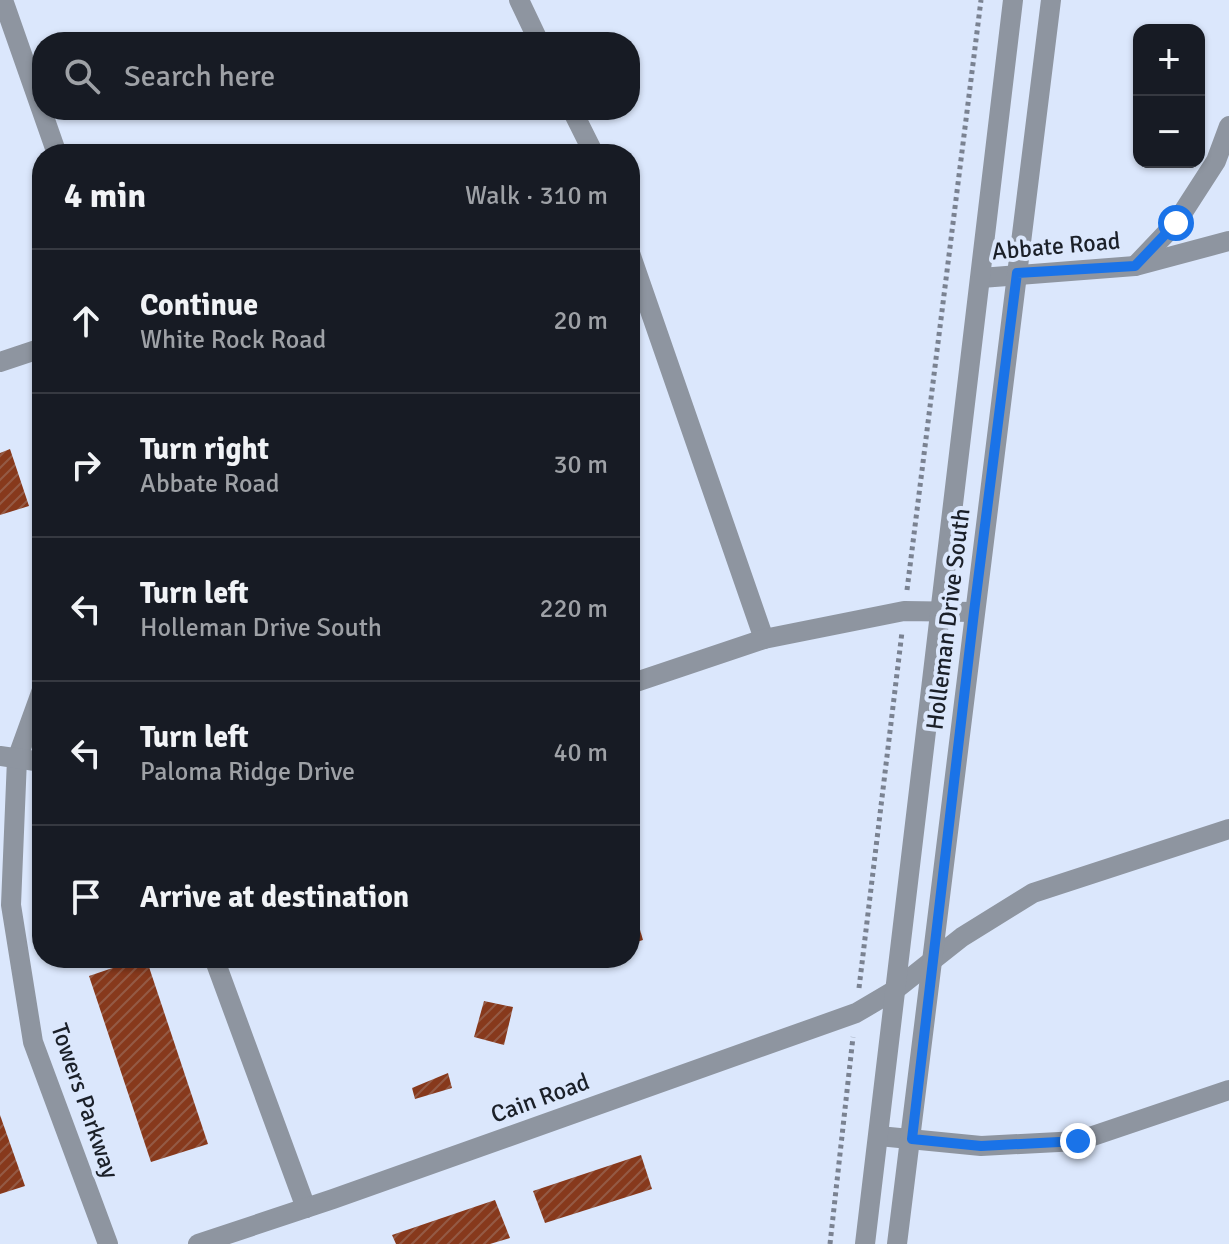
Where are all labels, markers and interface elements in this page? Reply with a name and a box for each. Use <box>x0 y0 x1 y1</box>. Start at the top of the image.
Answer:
map controls <box>1133 24 1205 168</box>
button: + <box>1133 24 1205 96</box>
search box <box>32 32 640 120</box>
icon: search <box>60 54 104 98</box>
text: Search here <box>124 58 275 95</box>
button: − <box>1133 96 1205 168</box>
text: 4 min <box>64 175 146 217</box>
text: Walk · 310 m <box>465 180 608 212</box>
route start <box>1158 205 1194 241</box>
street label: Abbate Road <box>991 225 1121 267</box>
text: Continue <box>140 287 258 324</box>
icon: ahead <box>64 299 108 343</box>
text: 20 m <box>553 305 608 337</box>
text: White Rock Road <box>140 324 326 356</box>
text: Turn right <box>140 431 269 468</box>
icon: right <box>64 443 108 487</box>
text: 30 m <box>553 449 608 481</box>
text: Abbate Road <box>140 468 279 500</box>
street label: Holleman Drive South <box>920 506 976 732</box>
text: Turn left <box>140 575 249 612</box>
icon: left <box>64 587 108 631</box>
text: 220 m <box>539 593 608 625</box>
text: Holleman Drive South <box>140 612 382 644</box>
text: Turn left <box>140 719 249 756</box>
icon: left <box>64 731 108 775</box>
text: 40 m <box>553 737 608 769</box>
text: Paloma Ridge Drive <box>140 756 355 788</box>
icon: arrive <box>64 875 108 919</box>
text: Arrive at destination <box>140 879 409 916</box>
street label: Towers Parkway <box>44 1020 126 1182</box>
street label: Cain Road <box>487 1066 593 1130</box>
route end <box>1060 1123 1096 1159</box>

